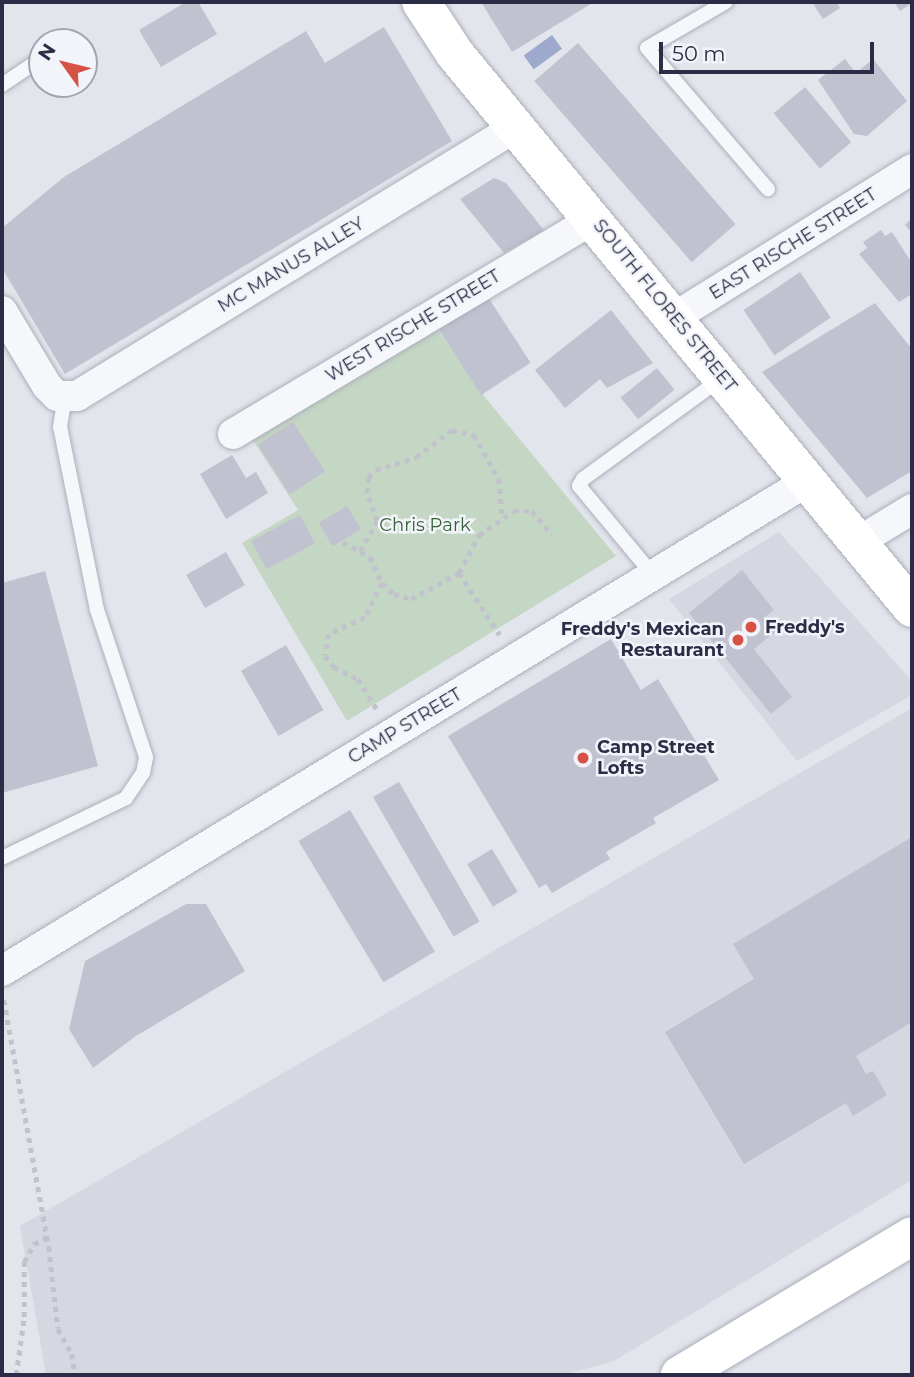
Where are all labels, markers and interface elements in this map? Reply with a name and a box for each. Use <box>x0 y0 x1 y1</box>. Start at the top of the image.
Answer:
north arrow <box>28 28 98 98</box>
scale bar <box>662 28 877 72</box>
text: N <box>33 39 61 65</box>
text: 50 m <box>672 41 726 66</box>
street label: EAST RISCHE STREET <box>705 184 881 304</box>
street label: MC MANUS ALLEY <box>214 213 368 317</box>
street label: SOUTH FLORES STREET <box>589 215 741 397</box>
street label: WEST RISCHE STREET <box>322 265 504 387</box>
park label: Chris Park <box>379 514 471 536</box>
place label: Freddy's <box>765 616 845 638</box>
place label: Freddy's Mexican Restaurant <box>561 619 724 662</box>
marker: Freddy's <box>743 619 759 635</box>
marker: Freddy's Mexican Restaurant <box>730 632 746 648</box>
street label: CAMP STREET <box>344 684 466 768</box>
place label: Camp Street Lofts <box>597 737 715 780</box>
marker: Camp Street Lofts <box>575 750 591 766</box>

